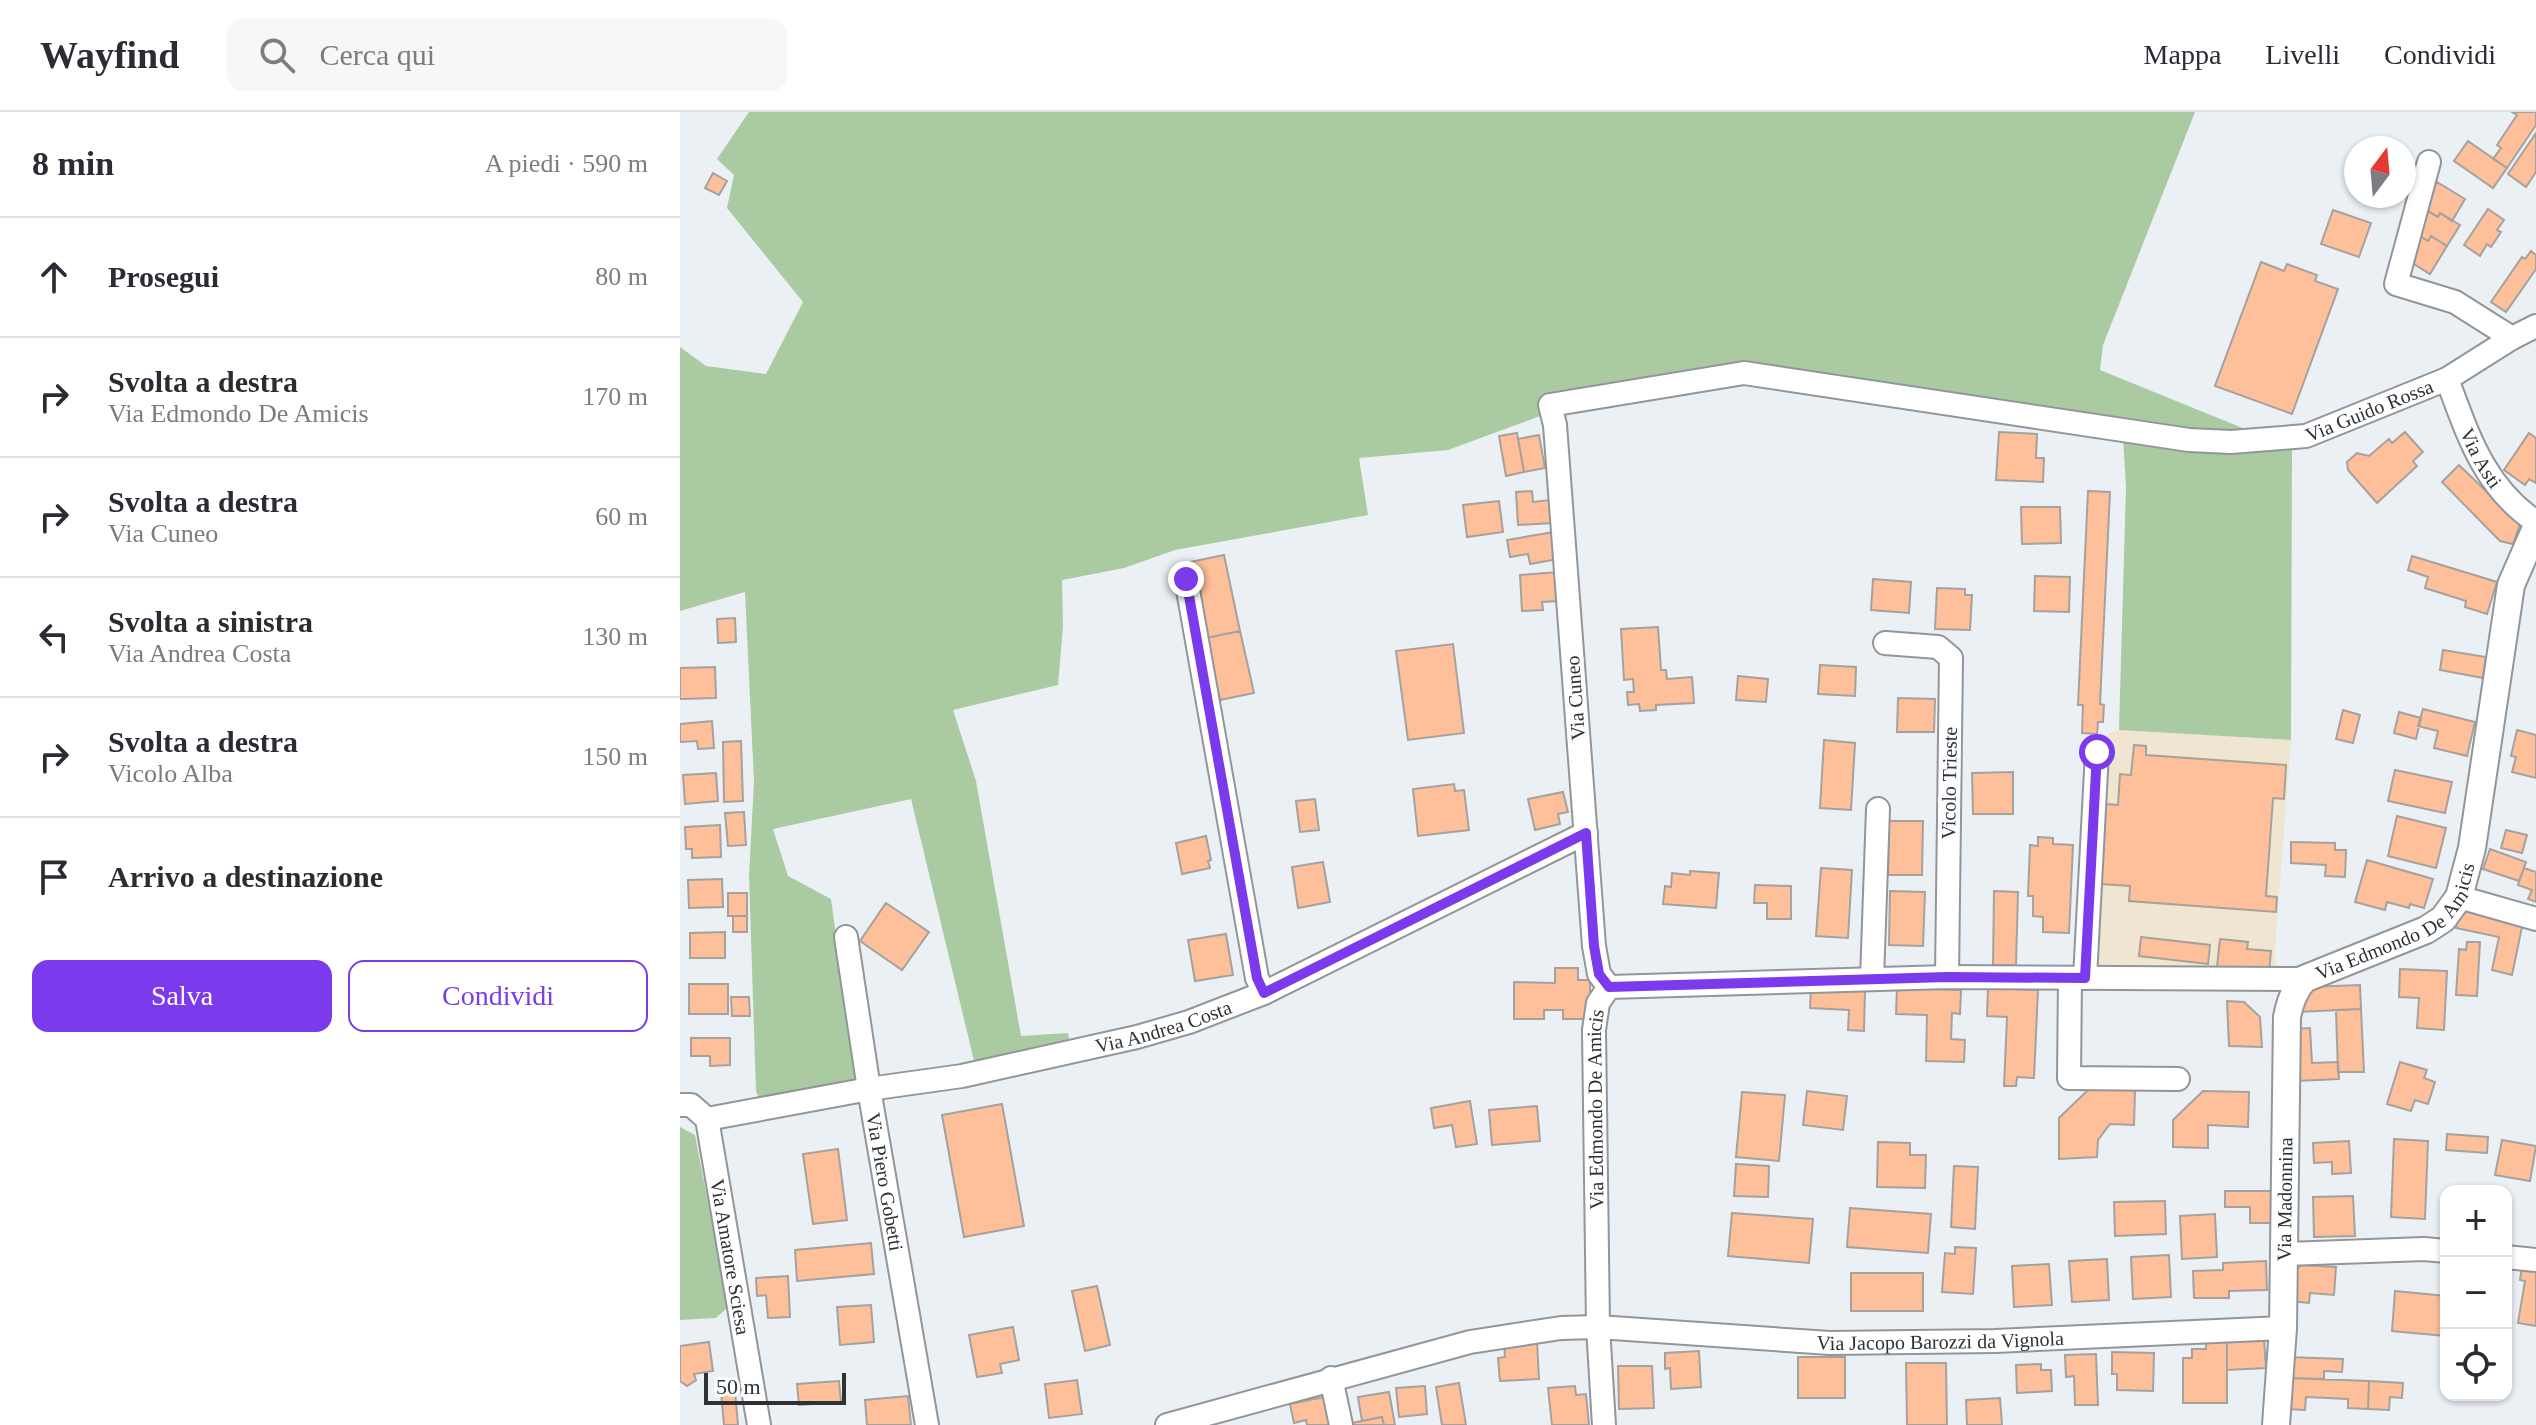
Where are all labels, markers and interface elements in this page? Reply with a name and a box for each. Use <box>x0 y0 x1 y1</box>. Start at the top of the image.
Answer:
search box <box>227 19 787 91</box>
icon: search <box>255 33 299 77</box>
text: Wayfind <box>40 34 179 76</box>
text: Cerca qui <box>319 38 435 71</box>
text: Mappa <box>2144 39 2221 70</box>
text: Livelli <box>2265 39 2340 70</box>
text: Condividi <box>2384 39 2496 70</box>
north arrow <box>2344 136 2416 208</box>
text: 8 min <box>32 145 114 182</box>
text: A piedi · 590 m <box>485 149 648 178</box>
icon: ahead <box>32 255 76 299</box>
text: Prosegui <box>108 260 219 293</box>
text: 80 m <box>595 262 648 291</box>
text: Svolta a destra <box>108 365 298 398</box>
icon: right <box>32 375 76 419</box>
street label: Via Guido Rossa <box>2302 375 2436 446</box>
text: 170 m <box>582 382 648 411</box>
text: Via Edmondo De Amicis <box>108 399 369 428</box>
street label: Via Asti <box>2456 425 2506 493</box>
text: Svolta a destra <box>108 485 298 518</box>
icon: right <box>32 495 76 539</box>
text: 60 m <box>595 502 648 531</box>
text: Via Cuneo <box>108 519 218 548</box>
route end <box>1168 561 1204 597</box>
text: Svolta a sinistra <box>108 605 313 638</box>
icon: left <box>32 615 76 659</box>
text: 130 m <box>582 622 648 651</box>
text: Via Andrea Costa <box>108 639 291 668</box>
street label: Via Cuneo <box>1561 655 1589 741</box>
text: Svolta a destra <box>108 725 298 758</box>
street label: Vicolo Trieste <box>1937 726 1961 840</box>
route start <box>2079 734 2115 770</box>
icon: right <box>32 735 76 779</box>
text: 150 m <box>582 742 648 771</box>
text: Vicolo Alba <box>108 759 233 788</box>
icon: arrive <box>32 855 76 899</box>
text: Arrivo a destinazione <box>108 860 383 893</box>
street label: Via Edmondo De Amicis <box>2312 860 2479 984</box>
button: Salva <box>32 960 332 1032</box>
button: Condividi <box>348 960 648 1032</box>
street label: Via Andrea Costa <box>1093 996 1235 1057</box>
street label: Via Edmondo De Amicis <box>1583 1007 1608 1210</box>
street label: Via Piero Gobetti <box>862 1111 908 1253</box>
street label: Via Madonnina <box>2273 1137 2296 1261</box>
street label: Via Amatore Sciesa <box>706 1177 754 1336</box>
map controls <box>2440 1185 2512 1401</box>
button: + <box>2440 1185 2512 1257</box>
button: − <box>2440 1257 2512 1329</box>
street label: Via Jacopo Barozzi da Vignola <box>1816 1327 2064 1354</box>
button: locate <box>2440 1329 2512 1401</box>
scale bar <box>704 1369 846 1405</box>
text: 50 m <box>716 1374 761 1399</box>

